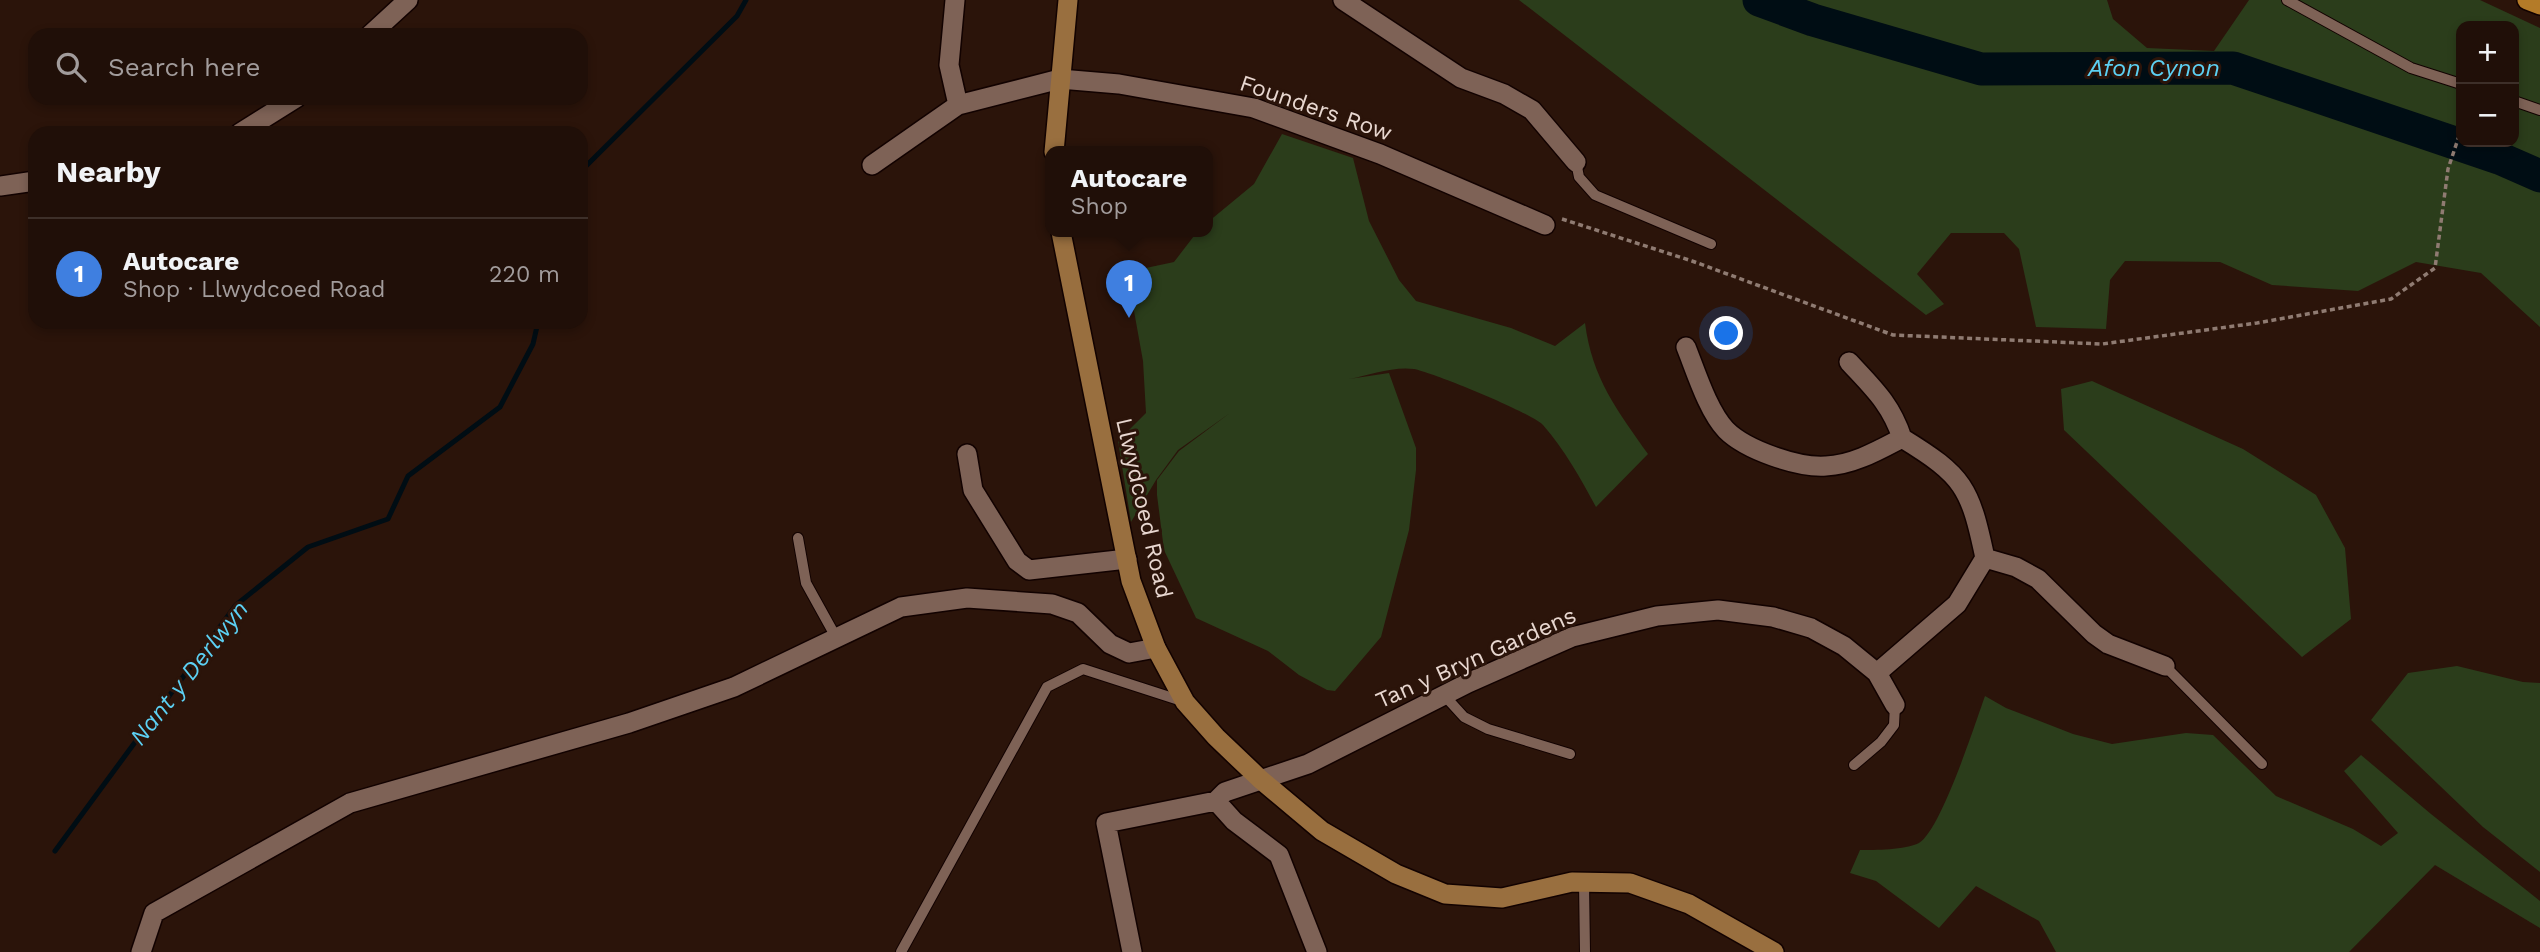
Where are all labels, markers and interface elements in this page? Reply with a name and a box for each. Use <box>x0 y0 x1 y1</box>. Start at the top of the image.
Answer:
map controls <box>2456 21 2519 147</box>
button: + <box>2456 21 2519 84</box>
search box <box>28 28 588 105</box>
icon: search <box>52 48 90 86</box>
text: Search here <box>108 52 260 82</box>
water label: Afon Cynon <box>2087 54 2220 82</box>
street label: Founders Row <box>1236 69 1396 147</box>
button: − <box>2456 84 2519 147</box>
popup <box>1045 146 1213 237</box>
text: Nearby <box>56 154 161 189</box>
text: Autocare <box>1071 163 1187 193</box>
text: Shop <box>1071 193 1128 220</box>
text: Autocare <box>123 246 239 276</box>
pin: 1 <box>1106 260 1152 318</box>
text: 1 <box>74 261 84 288</box>
text: 220 m <box>489 261 560 288</box>
text: Shop · Llwydcoed Road <box>123 276 385 303</box>
your location <box>1709 316 1743 350</box>
street label: Llwydcoed Road <box>1110 415 1178 601</box>
water label: Nant y Derlwyn <box>124 595 254 751</box>
street label: Tan y Bryn Gardens <box>1372 602 1580 714</box>

